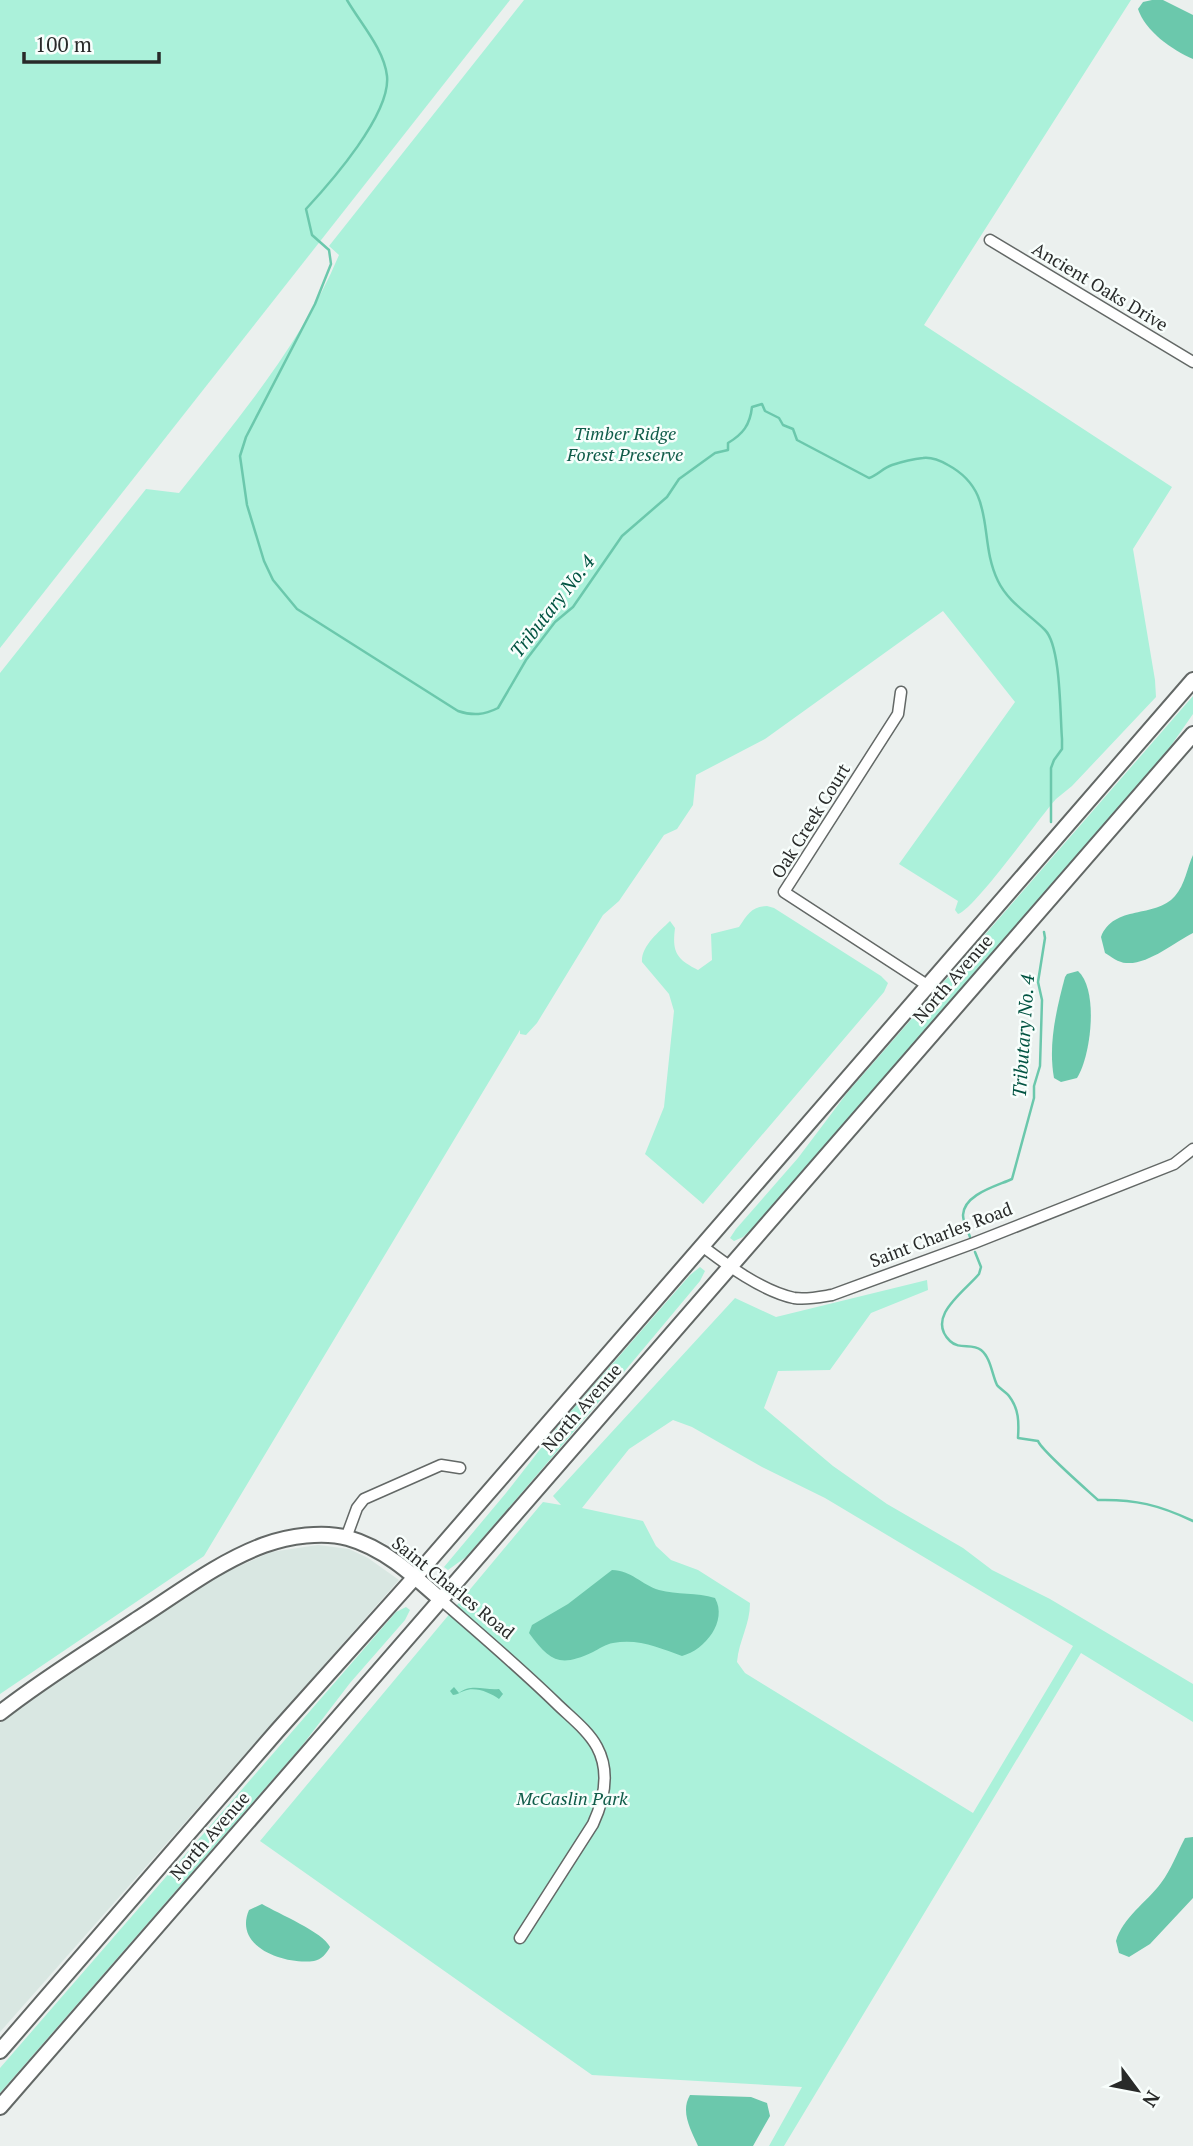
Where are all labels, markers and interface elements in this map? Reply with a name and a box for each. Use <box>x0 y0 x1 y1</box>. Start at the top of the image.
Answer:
scale bar <box>24 21 159 65</box>
text: 100 m <box>35 30 92 58</box>
street label: Ancient Oaks Drive <box>1028 236 1173 336</box>
park label: Timber Ridge Forest Preserve <box>566 421 683 466</box>
water label: Tributary No. 4 <box>504 549 600 662</box>
street label: Oak Creek Court <box>765 758 855 883</box>
street label: North Avenue <box>907 929 997 1028</box>
water label: Tributary No. 4 <box>1006 973 1039 1099</box>
street label: Saint Charles Road <box>866 1196 1015 1272</box>
street label: North Avenue <box>536 1358 626 1457</box>
street label: Saint Charles Road <box>387 1530 520 1644</box>
street label: North Avenue <box>164 1786 254 1885</box>
park label: McCaslin Park <box>515 1786 628 1810</box>
north arrow <box>1102 2055 1172 2125</box>
text: N <box>1137 2087 1166 2113</box>

